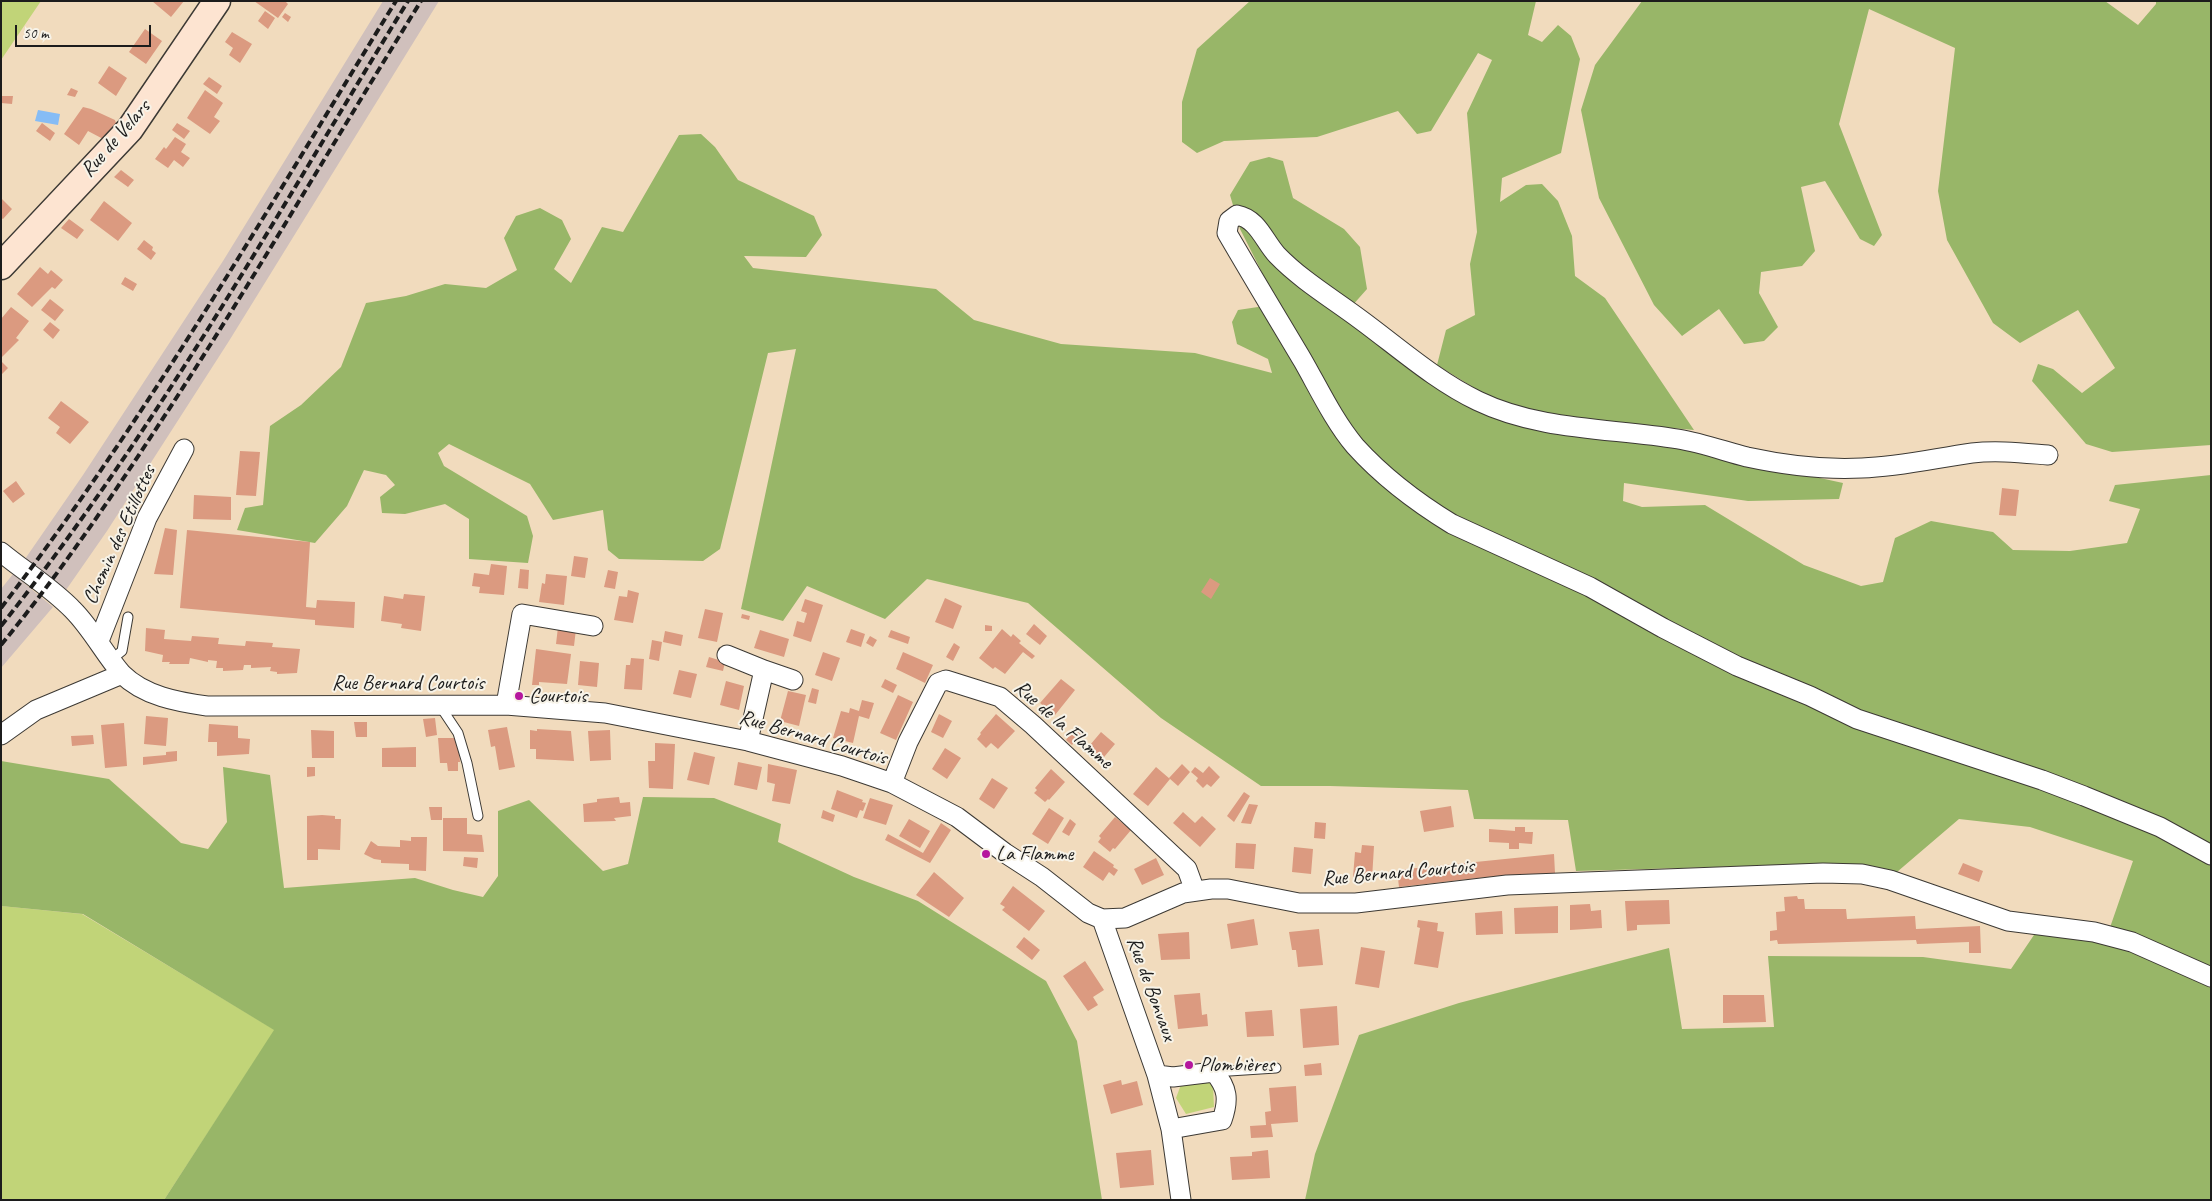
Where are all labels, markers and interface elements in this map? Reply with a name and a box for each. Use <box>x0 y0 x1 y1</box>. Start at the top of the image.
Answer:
scale bar <box>18 15 154 47</box>
text: 50 m <box>23 24 49 43</box>
street label: Rue de Velars <box>76 95 156 183</box>
street label: Chemin des Etillottes <box>78 462 162 608</box>
street label: Rue Bernard Courtois <box>332 670 484 696</box>
street label: Rue de la Flamme <box>1009 675 1117 775</box>
place label: Courtois <box>529 683 587 709</box>
marker: Courtois <box>513 690 525 702</box>
street label: Rue Bernard Courtois <box>736 705 890 771</box>
place label: La Flamme <box>996 841 1073 867</box>
marker: La Flamme <box>980 848 992 860</box>
street label: Rue Bernard Courtois <box>1321 854 1475 892</box>
street label: Rue de Bonvaux <box>1121 934 1181 1044</box>
place label: Plombières <box>1199 1052 1274 1078</box>
marker: Plombières <box>1183 1059 1195 1071</box>

